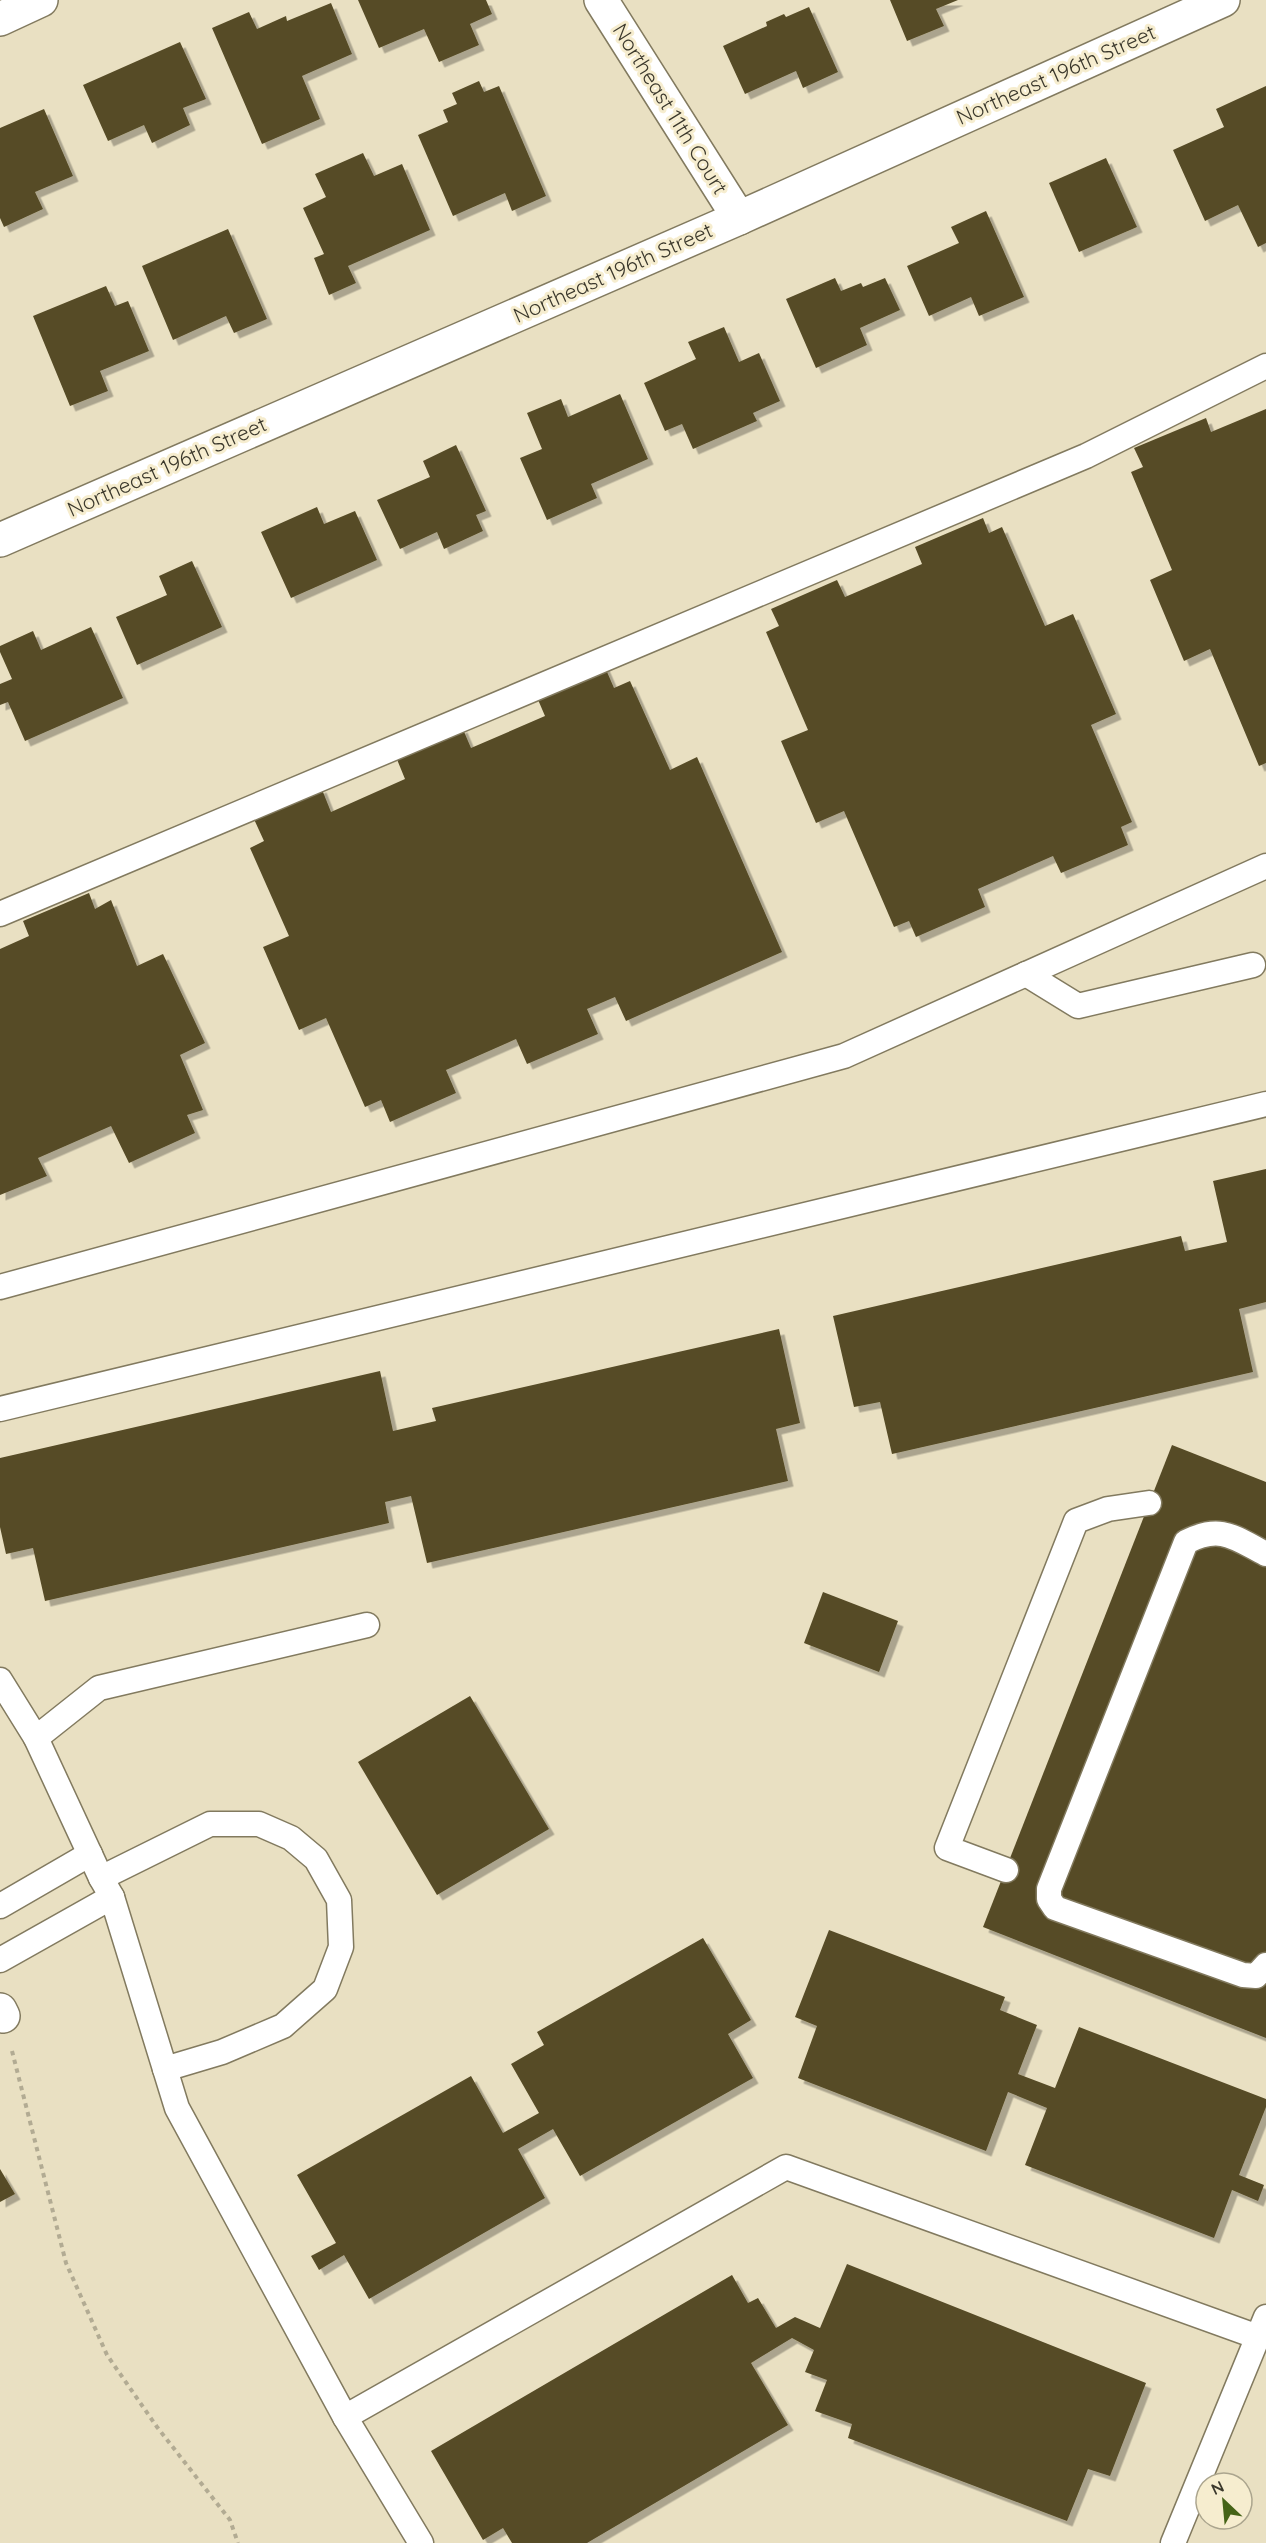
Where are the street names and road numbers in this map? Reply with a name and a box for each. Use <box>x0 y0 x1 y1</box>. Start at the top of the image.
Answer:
street label: Northeast 11th Court <box>608 18 734 199</box>
street label: Northeast 196th Street <box>952 18 1159 130</box>
street label: Northeast 196th Street <box>509 216 716 328</box>
street label: Northeast 196th Street <box>63 410 270 522</box>

